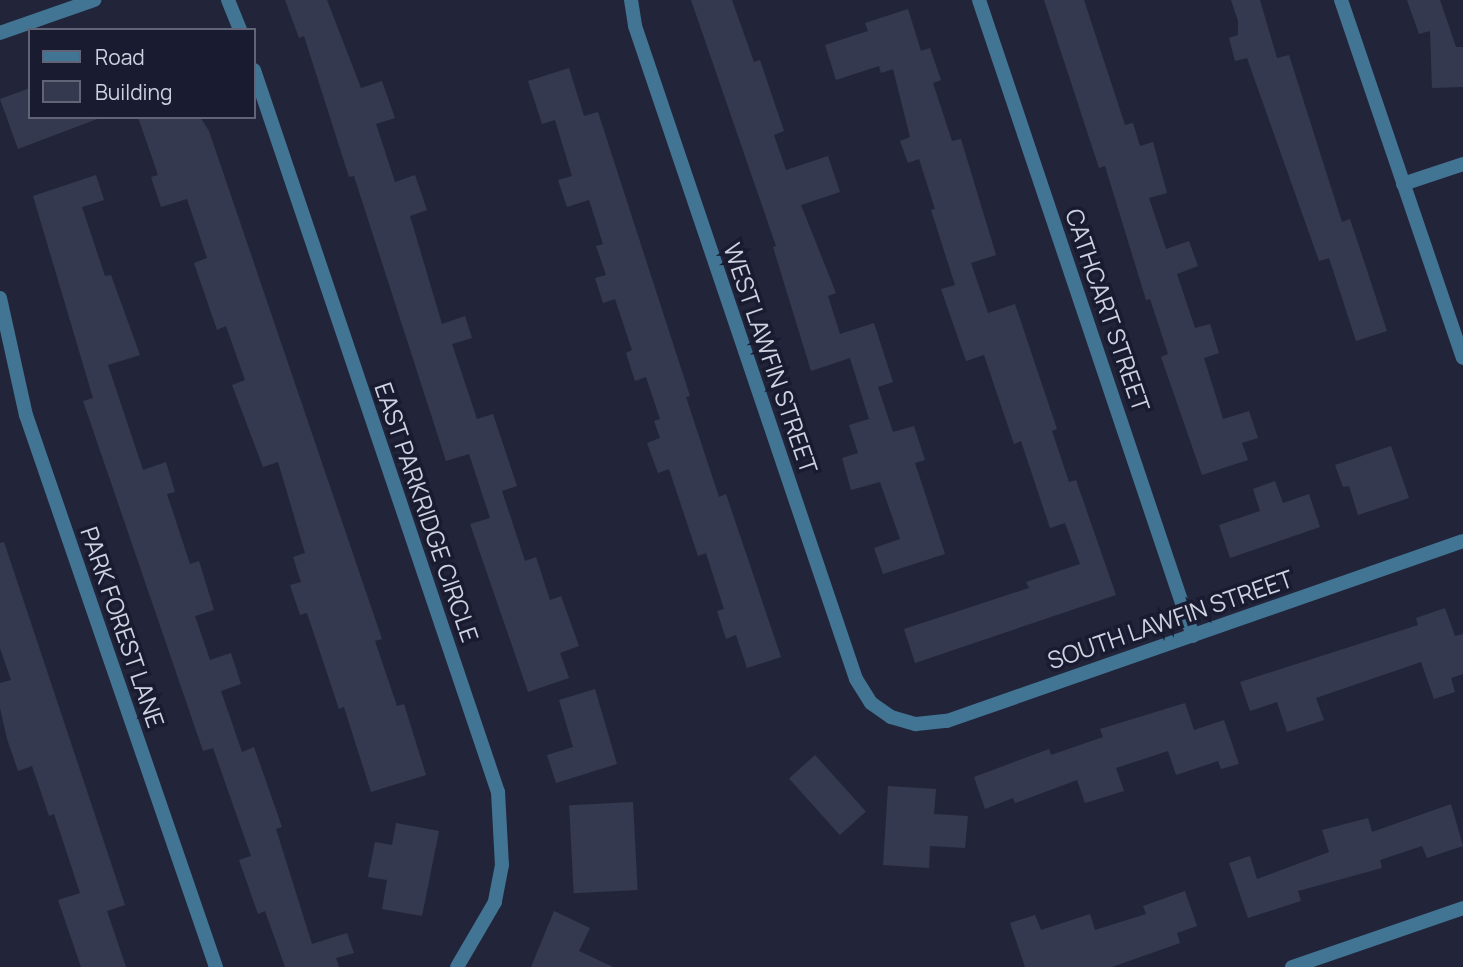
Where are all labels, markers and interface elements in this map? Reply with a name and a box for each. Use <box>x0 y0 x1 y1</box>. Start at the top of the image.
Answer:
legend <box>28 28 256 119</box>
text: Road <box>95 43 145 71</box>
text: Building <box>95 78 172 106</box>
street label: CATHCART STREET <box>1060 204 1156 416</box>
street label: WEST LAWFIN STREET <box>718 239 824 477</box>
street label: EAST PARKRIDGE CIRCLE <box>369 378 485 646</box>
street label: PARK FOREST LANE <box>75 522 171 732</box>
street label: SOUTH LAWFIN STREET <box>1044 563 1296 675</box>

